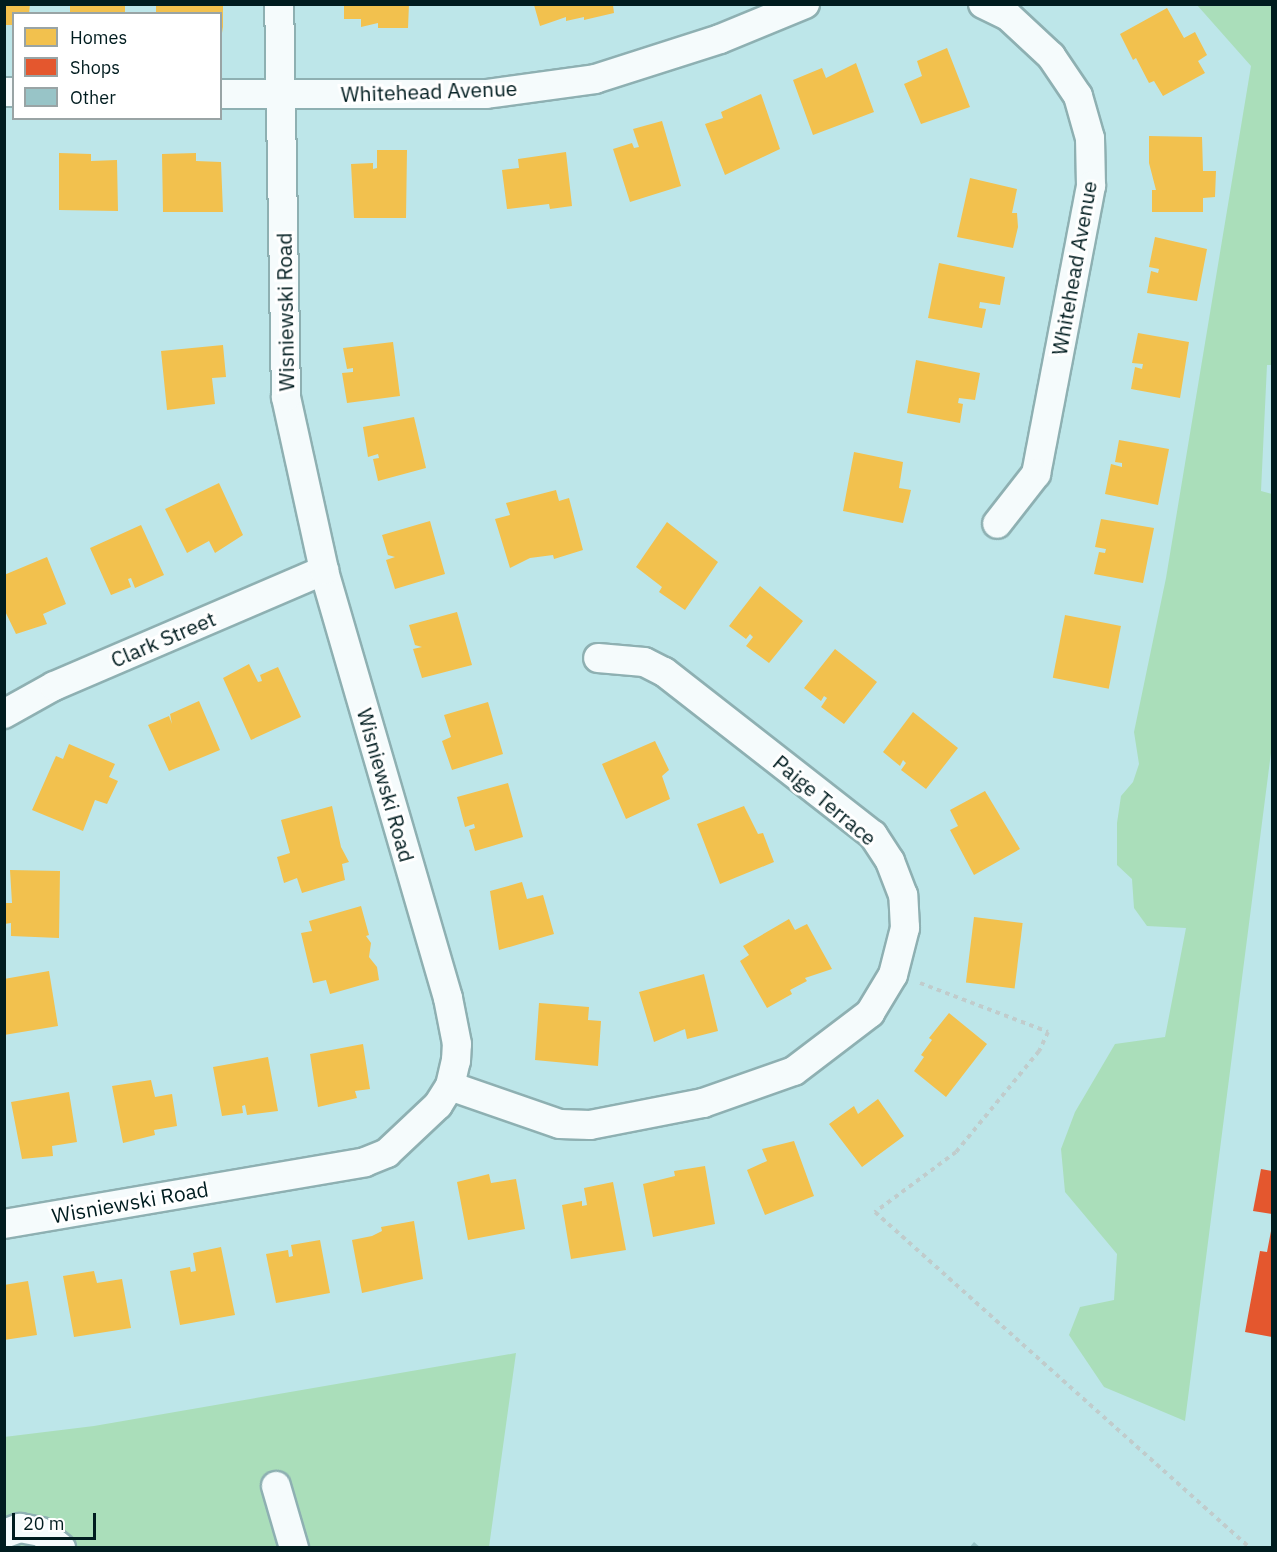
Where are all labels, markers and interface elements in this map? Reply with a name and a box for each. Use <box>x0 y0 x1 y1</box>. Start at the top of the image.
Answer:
legend <box>12 12 222 120</box>
text: Homes <box>70 26 127 49</box>
text: Shops <box>70 56 120 79</box>
street label: Whitehead Avenue <box>340 75 518 107</box>
text: Other <box>70 86 116 109</box>
street label: Whitehead Avenue <box>1046 179 1102 357</box>
street label: Wisniewski Road <box>271 232 299 392</box>
street label: Clark Street <box>107 606 219 672</box>
street label: Wisniewski Road <box>352 705 420 865</box>
street label: Paige Terrace <box>768 749 882 851</box>
street label: Wisniewski Road <box>50 1176 210 1228</box>
scale bar <box>15 1501 99 1539</box>
text: 20 m <box>23 1512 65 1535</box>

